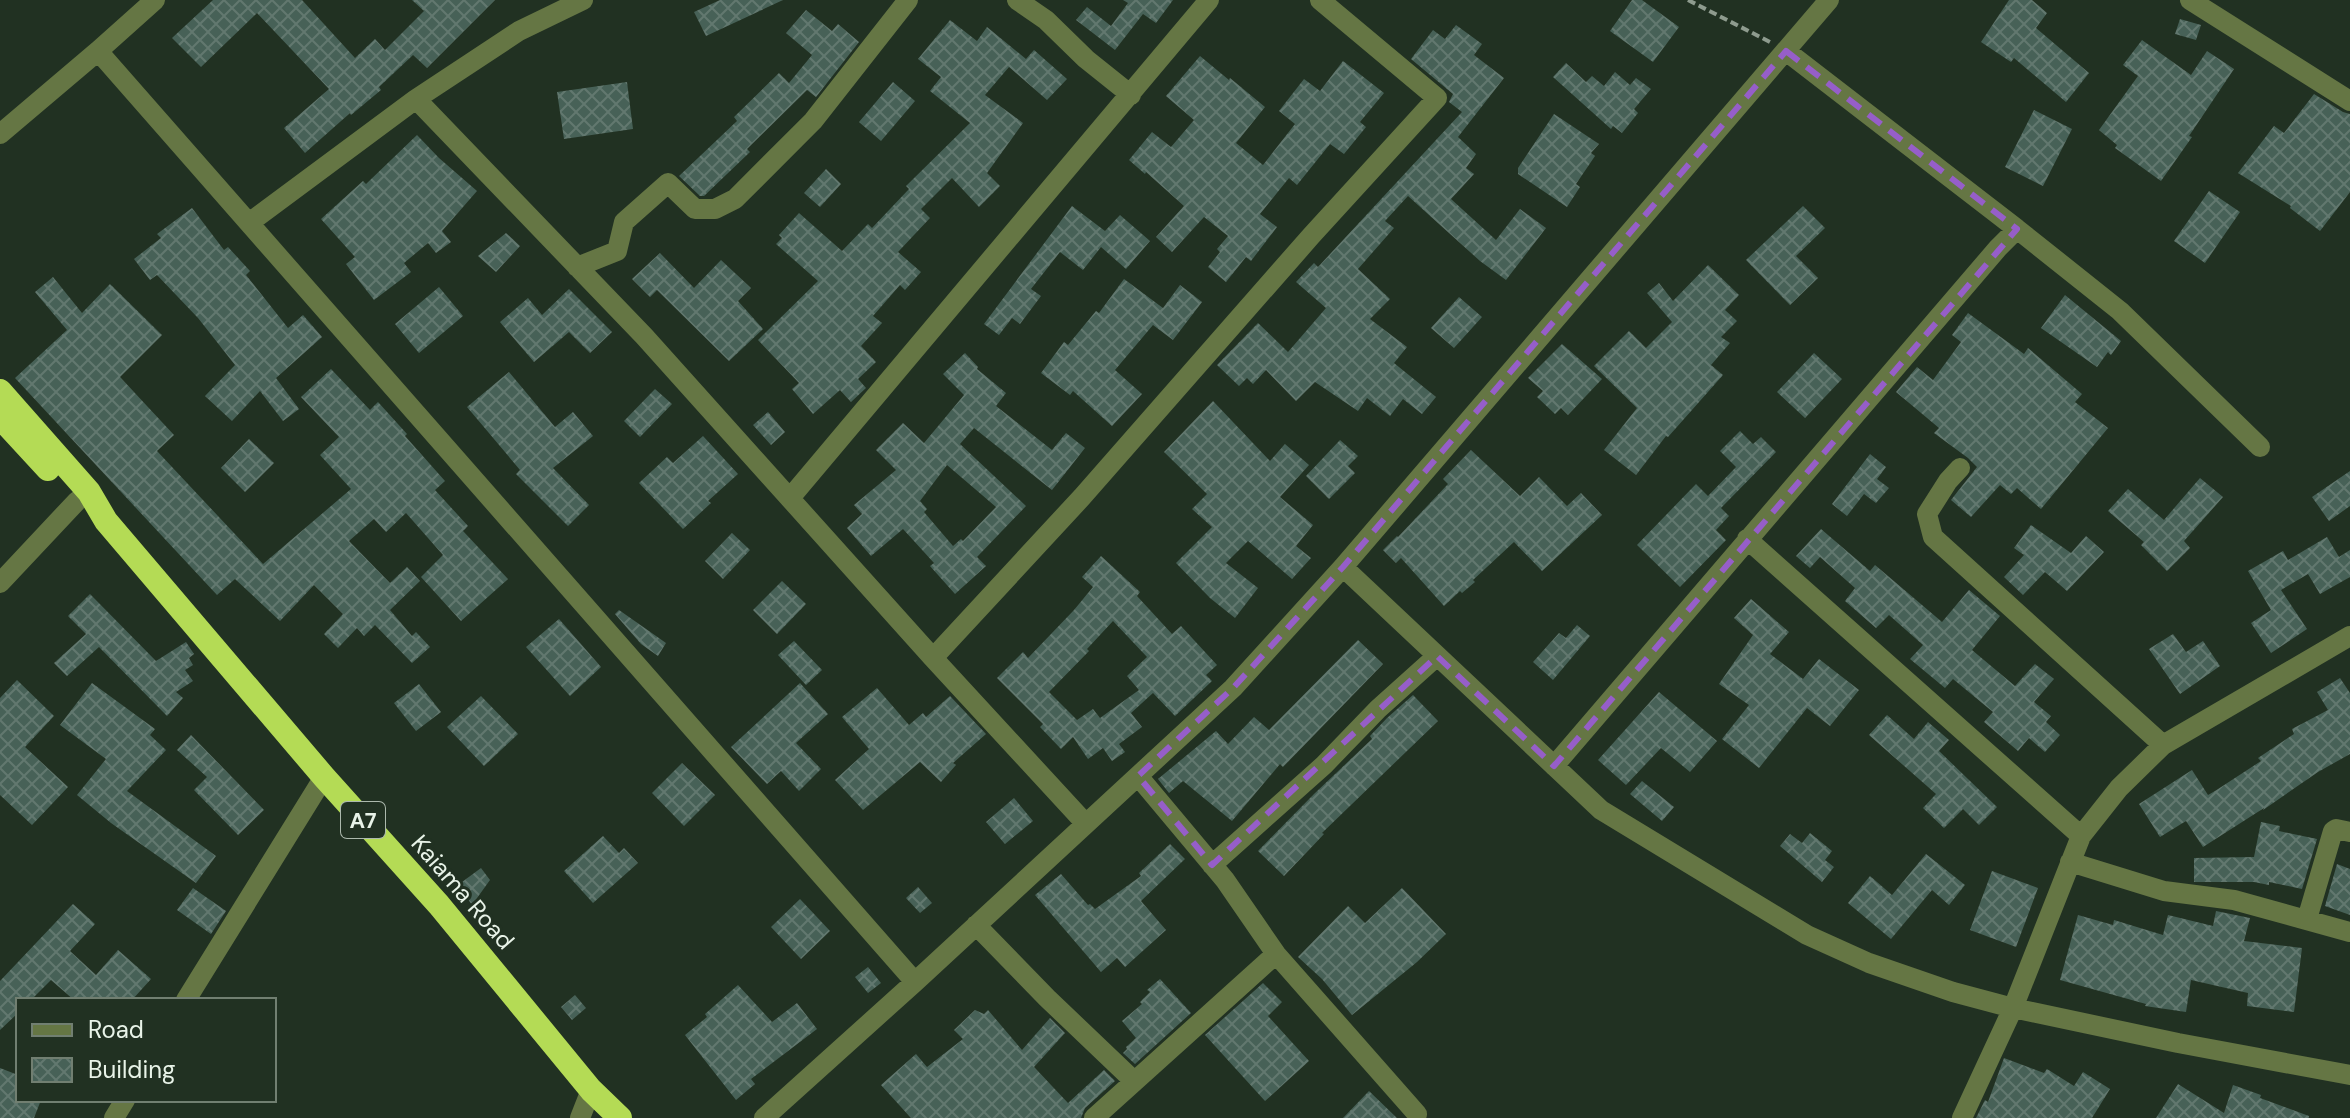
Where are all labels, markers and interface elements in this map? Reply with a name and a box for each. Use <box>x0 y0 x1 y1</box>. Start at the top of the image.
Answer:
road number: A7 <box>341 802 385 838</box>
street label: Kaiama Road <box>405 828 521 956</box>
legend <box>16 998 276 1102</box>
text: Road <box>88 1014 144 1045</box>
text: Building <box>88 1054 175 1085</box>

